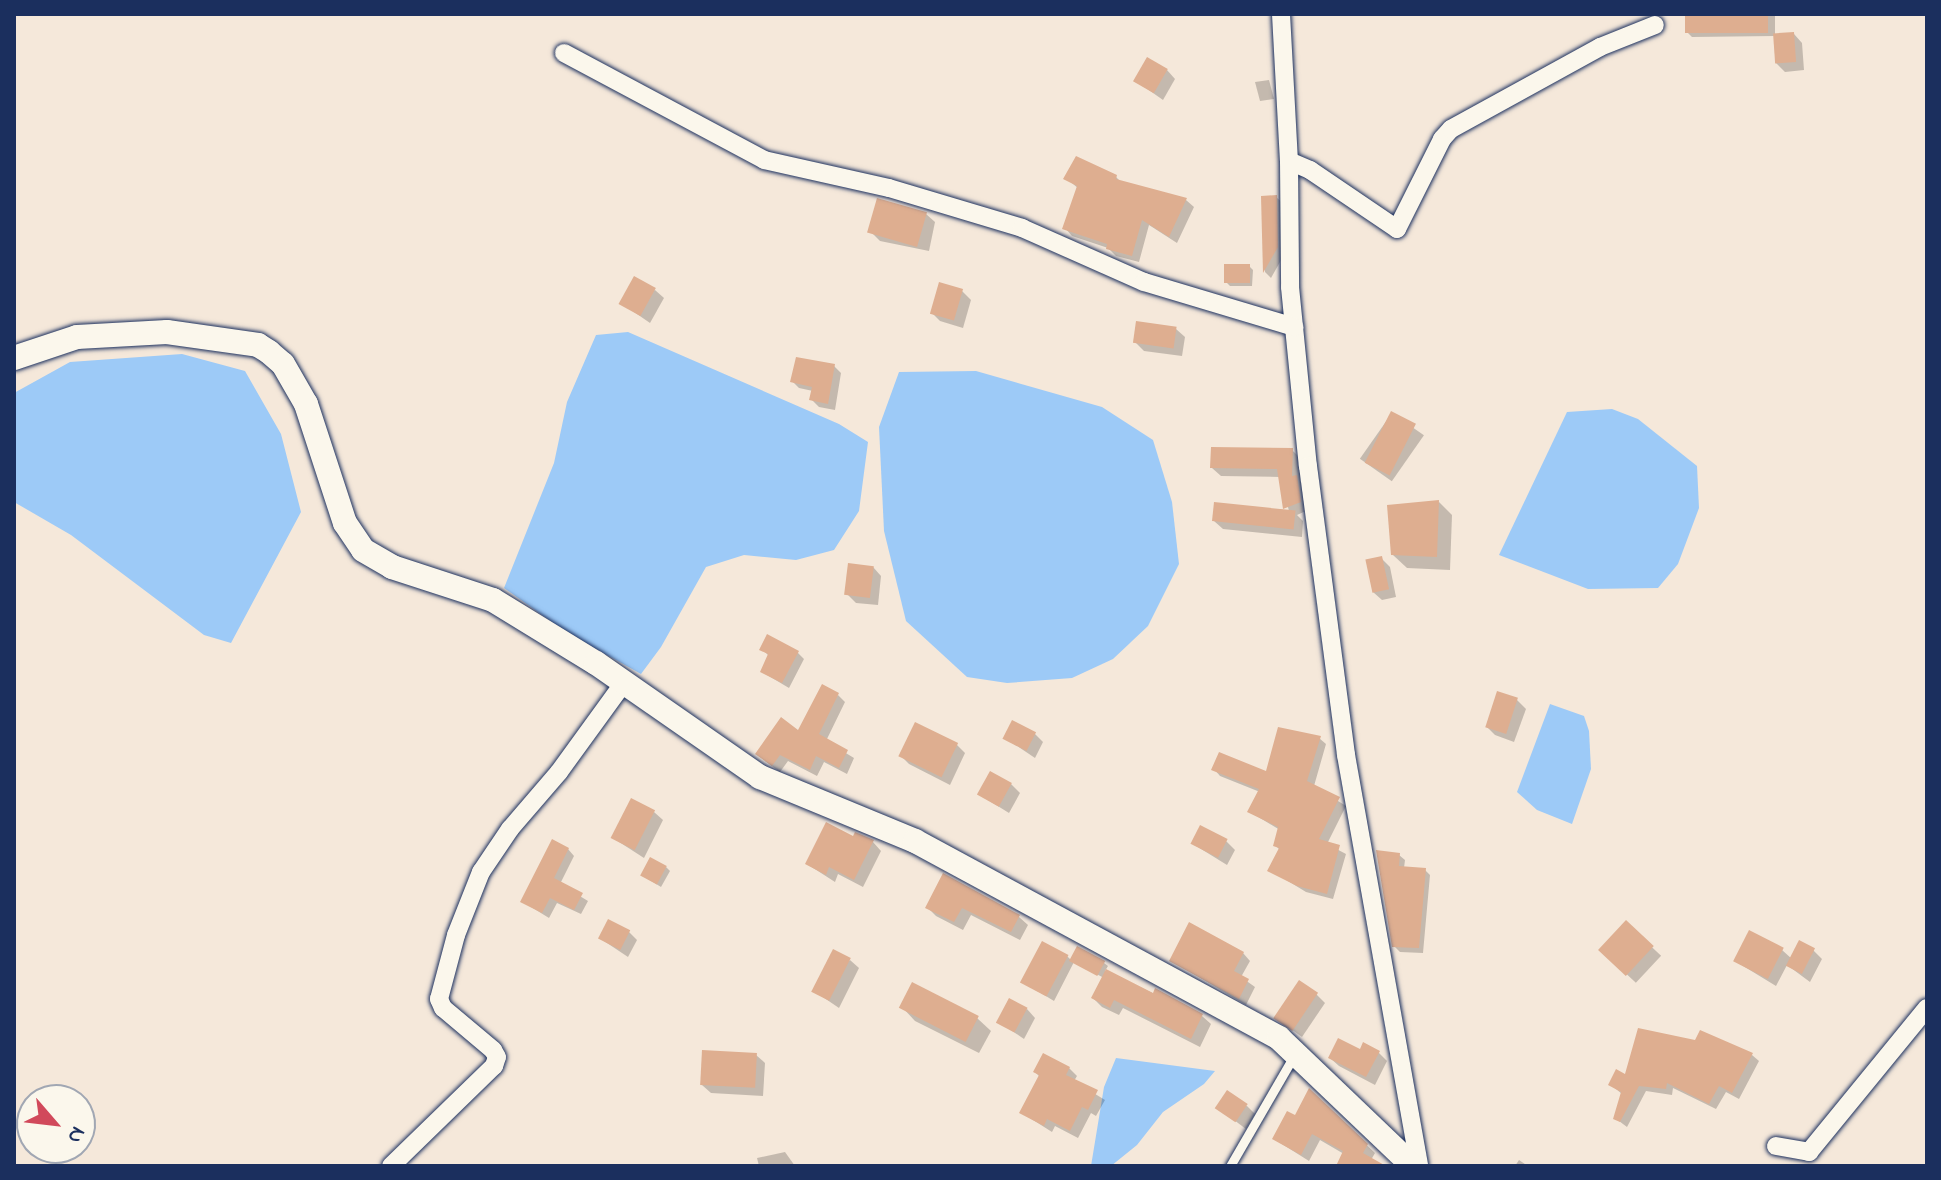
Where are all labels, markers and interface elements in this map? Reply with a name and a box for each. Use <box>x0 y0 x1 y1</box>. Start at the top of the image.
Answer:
north arrow <box>16 1084 96 1164</box>
text: N <box>58 1120 93 1148</box>

